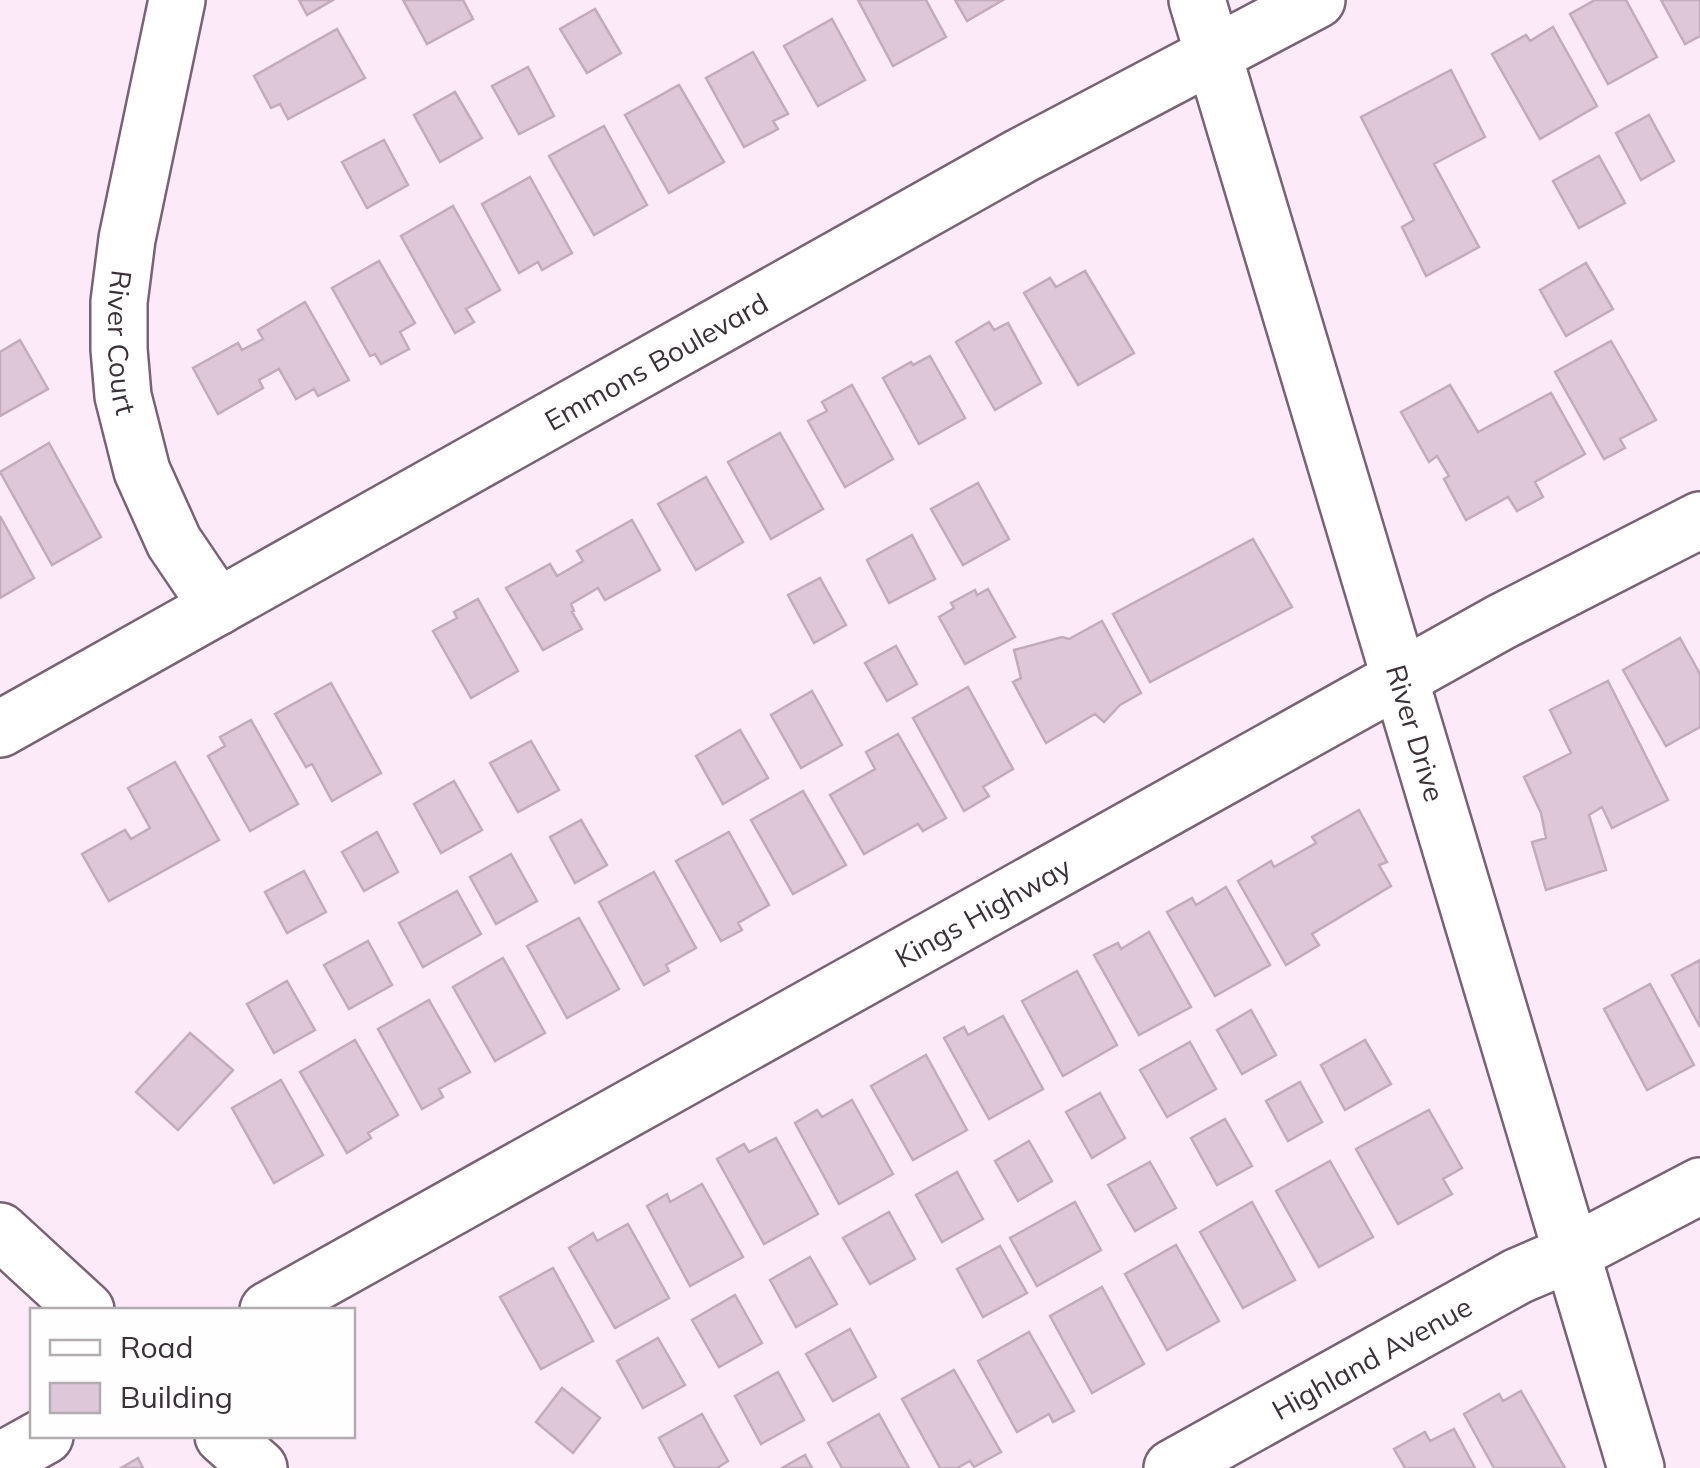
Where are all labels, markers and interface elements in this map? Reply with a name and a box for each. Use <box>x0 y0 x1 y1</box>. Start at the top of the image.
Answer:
street label: River Court <box>101 268 145 418</box>
street label: Emmons Boulevard <box>538 284 774 438</box>
street label: River Drive <box>1379 660 1453 806</box>
street label: Kings Highway <box>888 848 1076 974</box>
street label: Highland Avenue <box>1265 1288 1477 1427</box>
legend <box>30 1308 355 1438</box>
text: Road <box>120 1328 194 1366</box>
text: Building <box>120 1378 233 1416</box>

